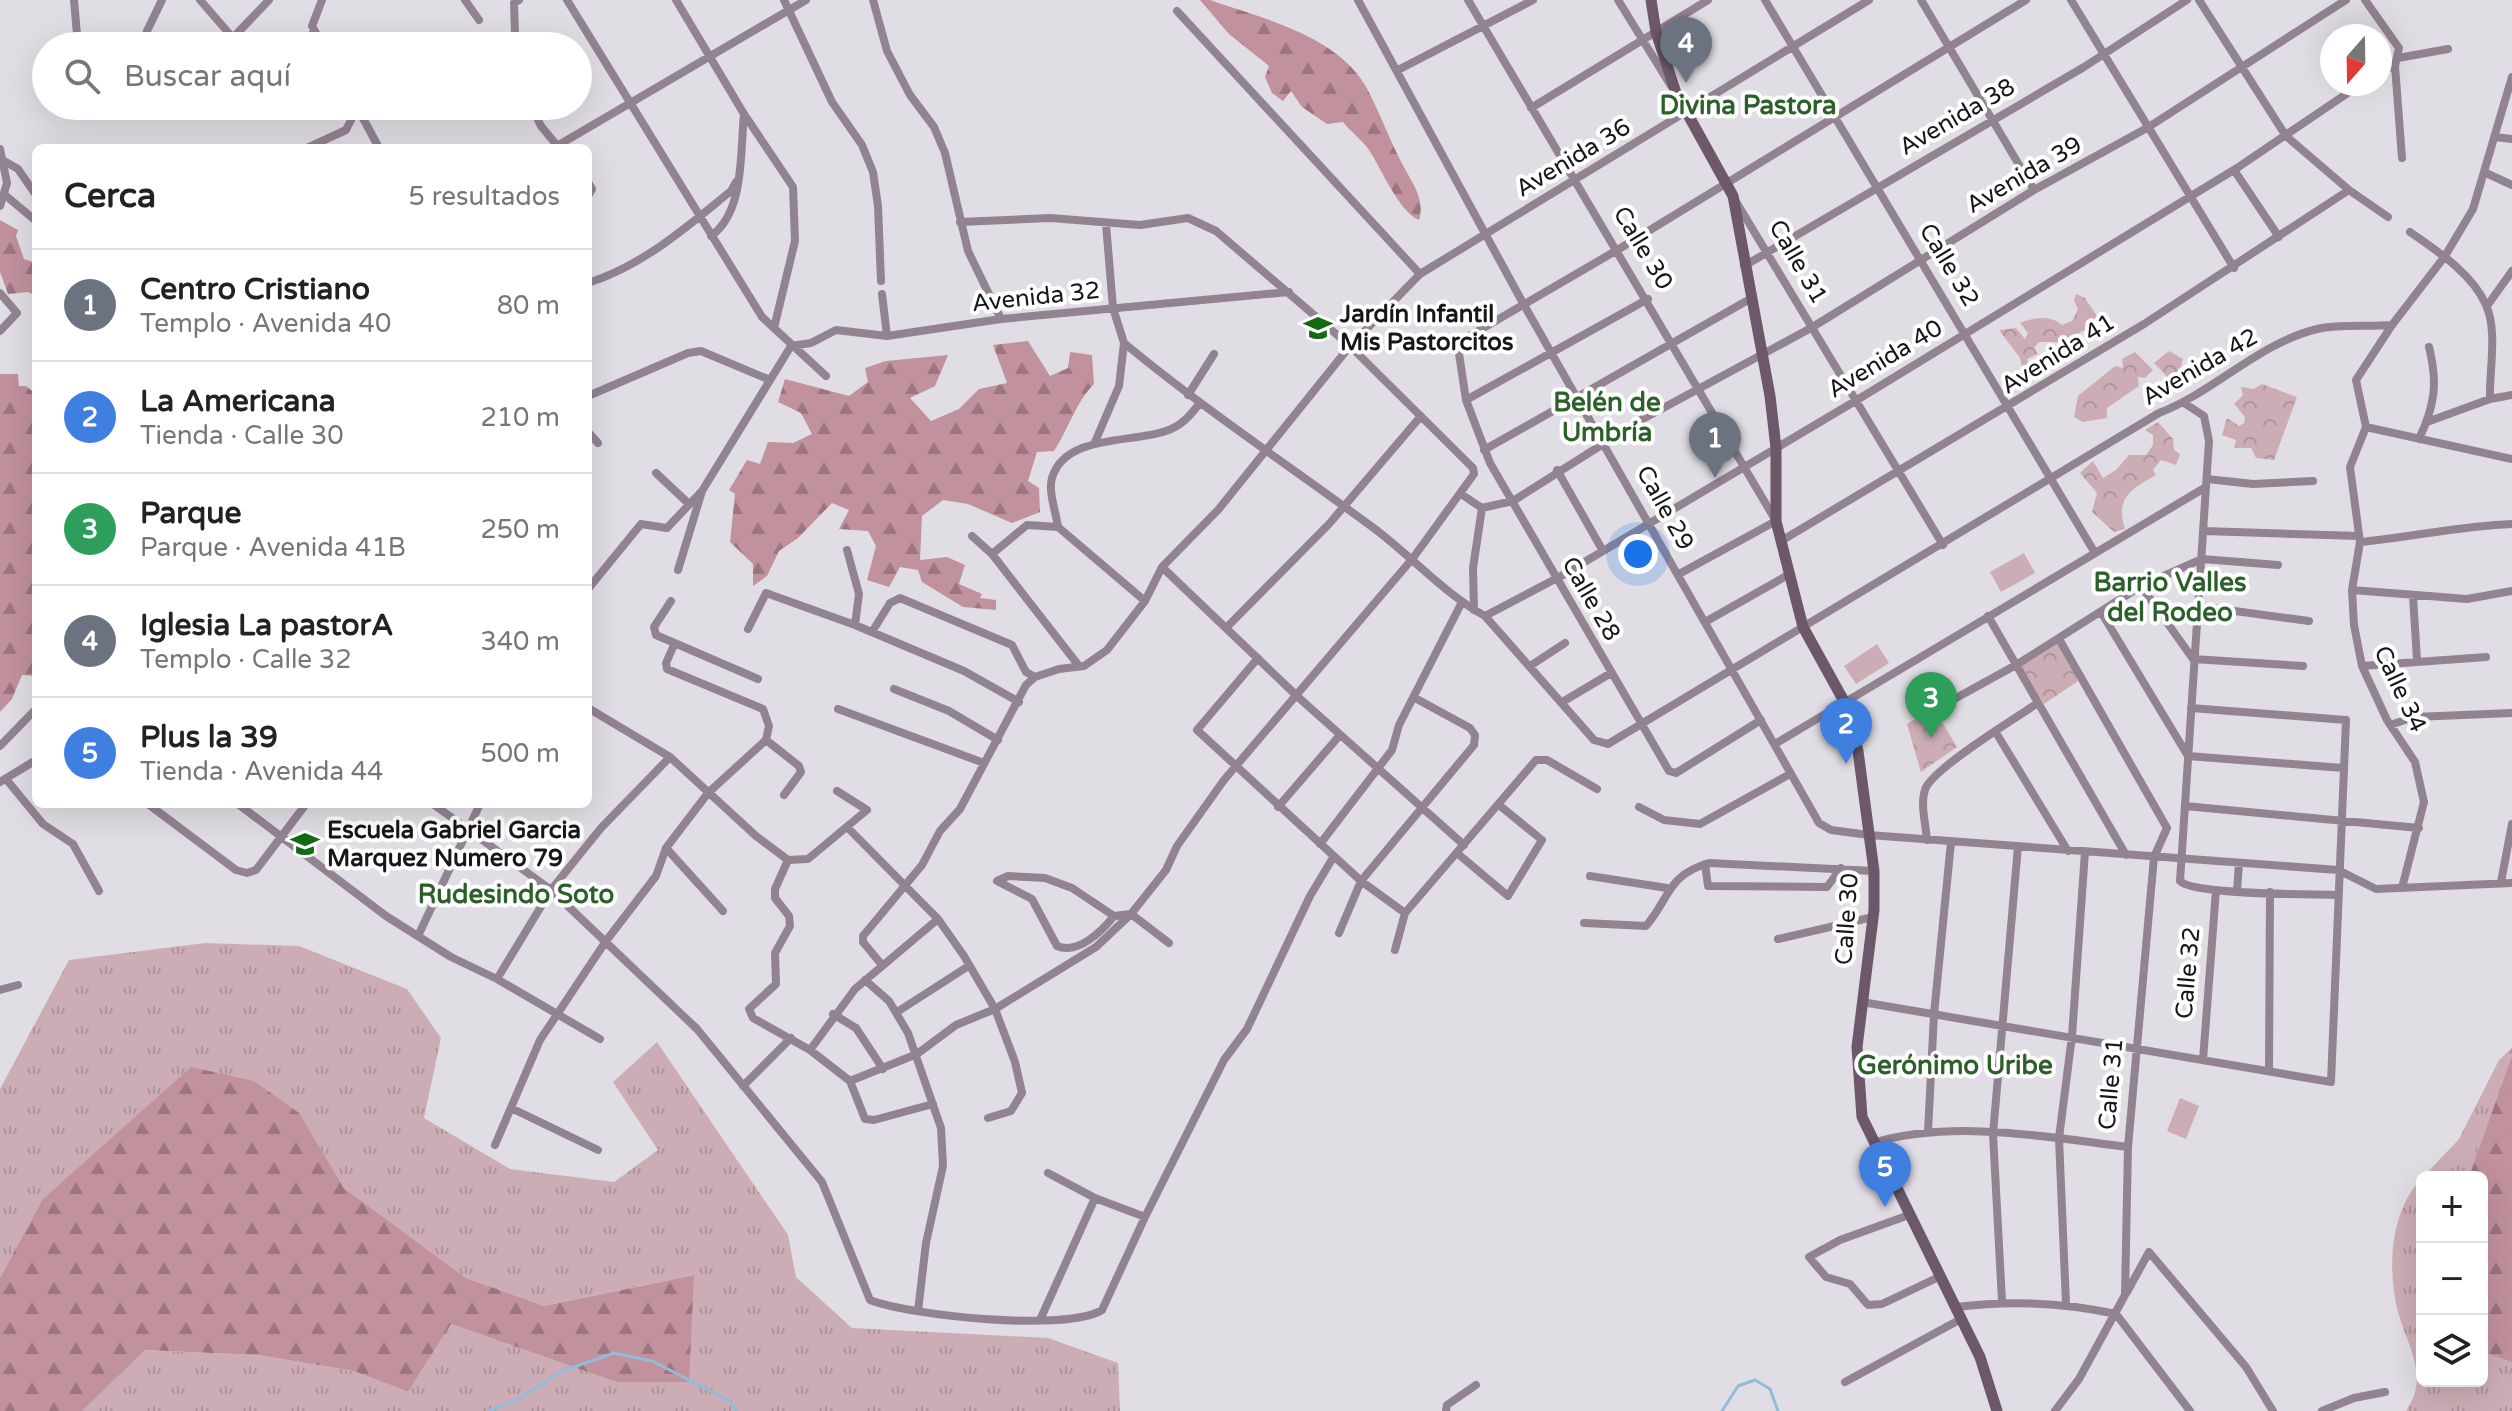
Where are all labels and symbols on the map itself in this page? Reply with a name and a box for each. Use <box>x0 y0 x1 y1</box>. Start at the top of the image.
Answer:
pin: 4 <box>1660 17 1712 83</box>
north arrow <box>2320 24 2392 96</box>
street label: Avenida 38 <box>1894 72 2020 162</box>
district label: Divina Pastora <box>1659 90 1837 121</box>
street label: Avenida 36 <box>1510 112 1636 204</box>
street label: Avenida 39 <box>1961 130 2087 220</box>
street label: Calle 30 <box>1607 201 1679 295</box>
street label: Calle 31 <box>1762 215 1834 309</box>
street label: Calle 32 <box>1913 218 1985 312</box>
street label: Avenida 32 <box>970 276 1102 318</box>
place label: Jardín Infantil Mis Pastorcitos <box>1339 300 1513 357</box>
street label: Avenida 41 <box>1996 308 2120 400</box>
school or university icon: Jardín Infantil Mis Pastorcitos <box>1303 313 1333 343</box>
street label: Avenida 40 <box>1822 313 1948 405</box>
street label: Avenida 42 <box>2137 322 2263 412</box>
district label: Belén de Umbría <box>1553 387 1661 448</box>
pin: 1 <box>1689 412 1741 478</box>
street label: Calle 29 <box>1630 461 1700 555</box>
your location <box>1618 534 1658 574</box>
street label: Calle 28 <box>1555 552 1627 646</box>
district label: Barrio Valles del Rodeo <box>2094 567 2246 628</box>
street label: Calle 34 <box>2367 641 2433 737</box>
pin: 3 <box>1905 672 1957 738</box>
pin: 2 <box>1820 698 1872 764</box>
place label: Escuela Gabriel Garcia Marquez Numero 79 <box>327 816 581 873</box>
school or university icon: Escuela Gabriel Garcia Marquez Numero 79 <box>290 829 320 859</box>
street label: Calle 30 <box>1829 872 1865 966</box>
district label: Rudesindo Soto <box>418 879 614 910</box>
street label: Calle 32 <box>2170 926 2206 1020</box>
street label: Calle 31 <box>2093 1037 2129 1131</box>
district label: Gerónimo Uribe <box>1857 1050 2053 1081</box>
pin: 5 <box>1859 1141 1911 1207</box>

